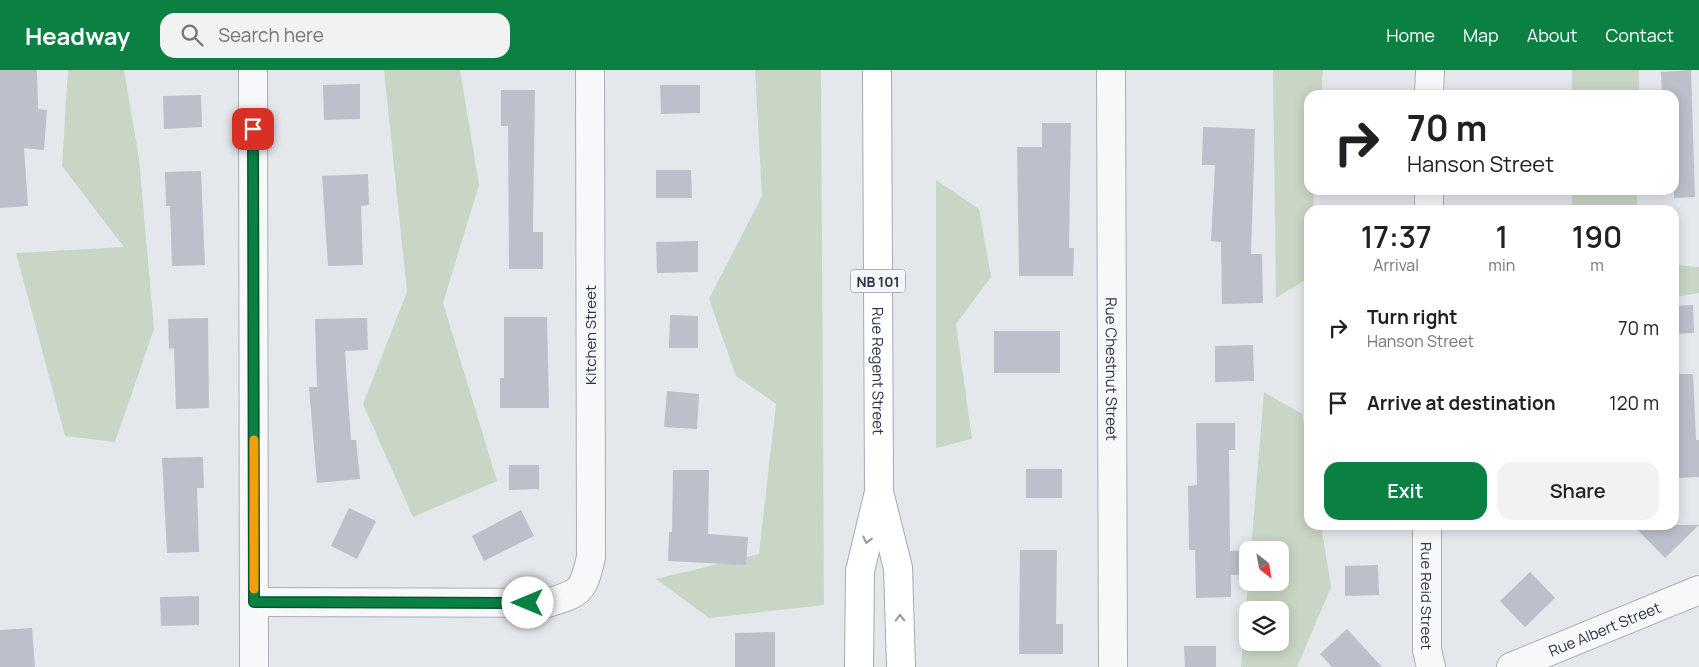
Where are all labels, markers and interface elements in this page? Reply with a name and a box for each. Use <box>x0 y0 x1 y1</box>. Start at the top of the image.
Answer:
search box <box>160 13 510 58</box>
text: Headway <box>25 19 130 52</box>
icon: search <box>178 21 206 49</box>
text: Search here <box>218 22 324 48</box>
text: Home <box>1386 23 1435 47</box>
text: Map <box>1463 23 1499 47</box>
text: About <box>1527 23 1577 47</box>
text: Contact <box>1605 23 1674 47</box>
text: 70 m <box>1407 104 1487 152</box>
pin <box>232 108 274 150</box>
icon: right <box>1324 110 1389 175</box>
icon: arrive <box>239 115 267 143</box>
text: Hanson Street <box>1407 149 1554 179</box>
text: 17:37 <box>1361 216 1432 257</box>
text: 1 <box>1495 216 1508 257</box>
text: 190 <box>1572 216 1622 257</box>
text: Arrival <box>1373 254 1419 276</box>
text: min <box>1488 254 1515 276</box>
text: m <box>1590 254 1604 276</box>
road number: NB 101 <box>850 270 906 292</box>
street label: Kitchen Street <box>580 285 601 385</box>
street label: Rue Chestnut Street <box>1101 297 1123 441</box>
text: Turn right <box>1367 304 1457 330</box>
street label: Rue Regent Street <box>868 307 889 435</box>
icon: right <box>1324 314 1352 342</box>
text: 70 m <box>1618 315 1659 341</box>
text: Hanson Street <box>1367 330 1474 352</box>
icon: arrive <box>1324 389 1352 417</box>
text: Arrive at destination <box>1367 390 1556 416</box>
text: 120 m <box>1609 390 1659 416</box>
button: Exit <box>1324 462 1487 520</box>
button: Share <box>1497 462 1659 520</box>
one-way arrow <box>863 535 873 543</box>
north arrow <box>1239 541 1289 591</box>
map controls <box>1239 541 1289 651</box>
street label: Rue Reid Street <box>1417 542 1438 650</box>
position arrow <box>501 576 553 628</box>
street label: Rue Albert Street <box>1545 596 1664 661</box>
button: layers <box>1239 601 1289 651</box>
one-way arrow <box>894 614 905 622</box>

